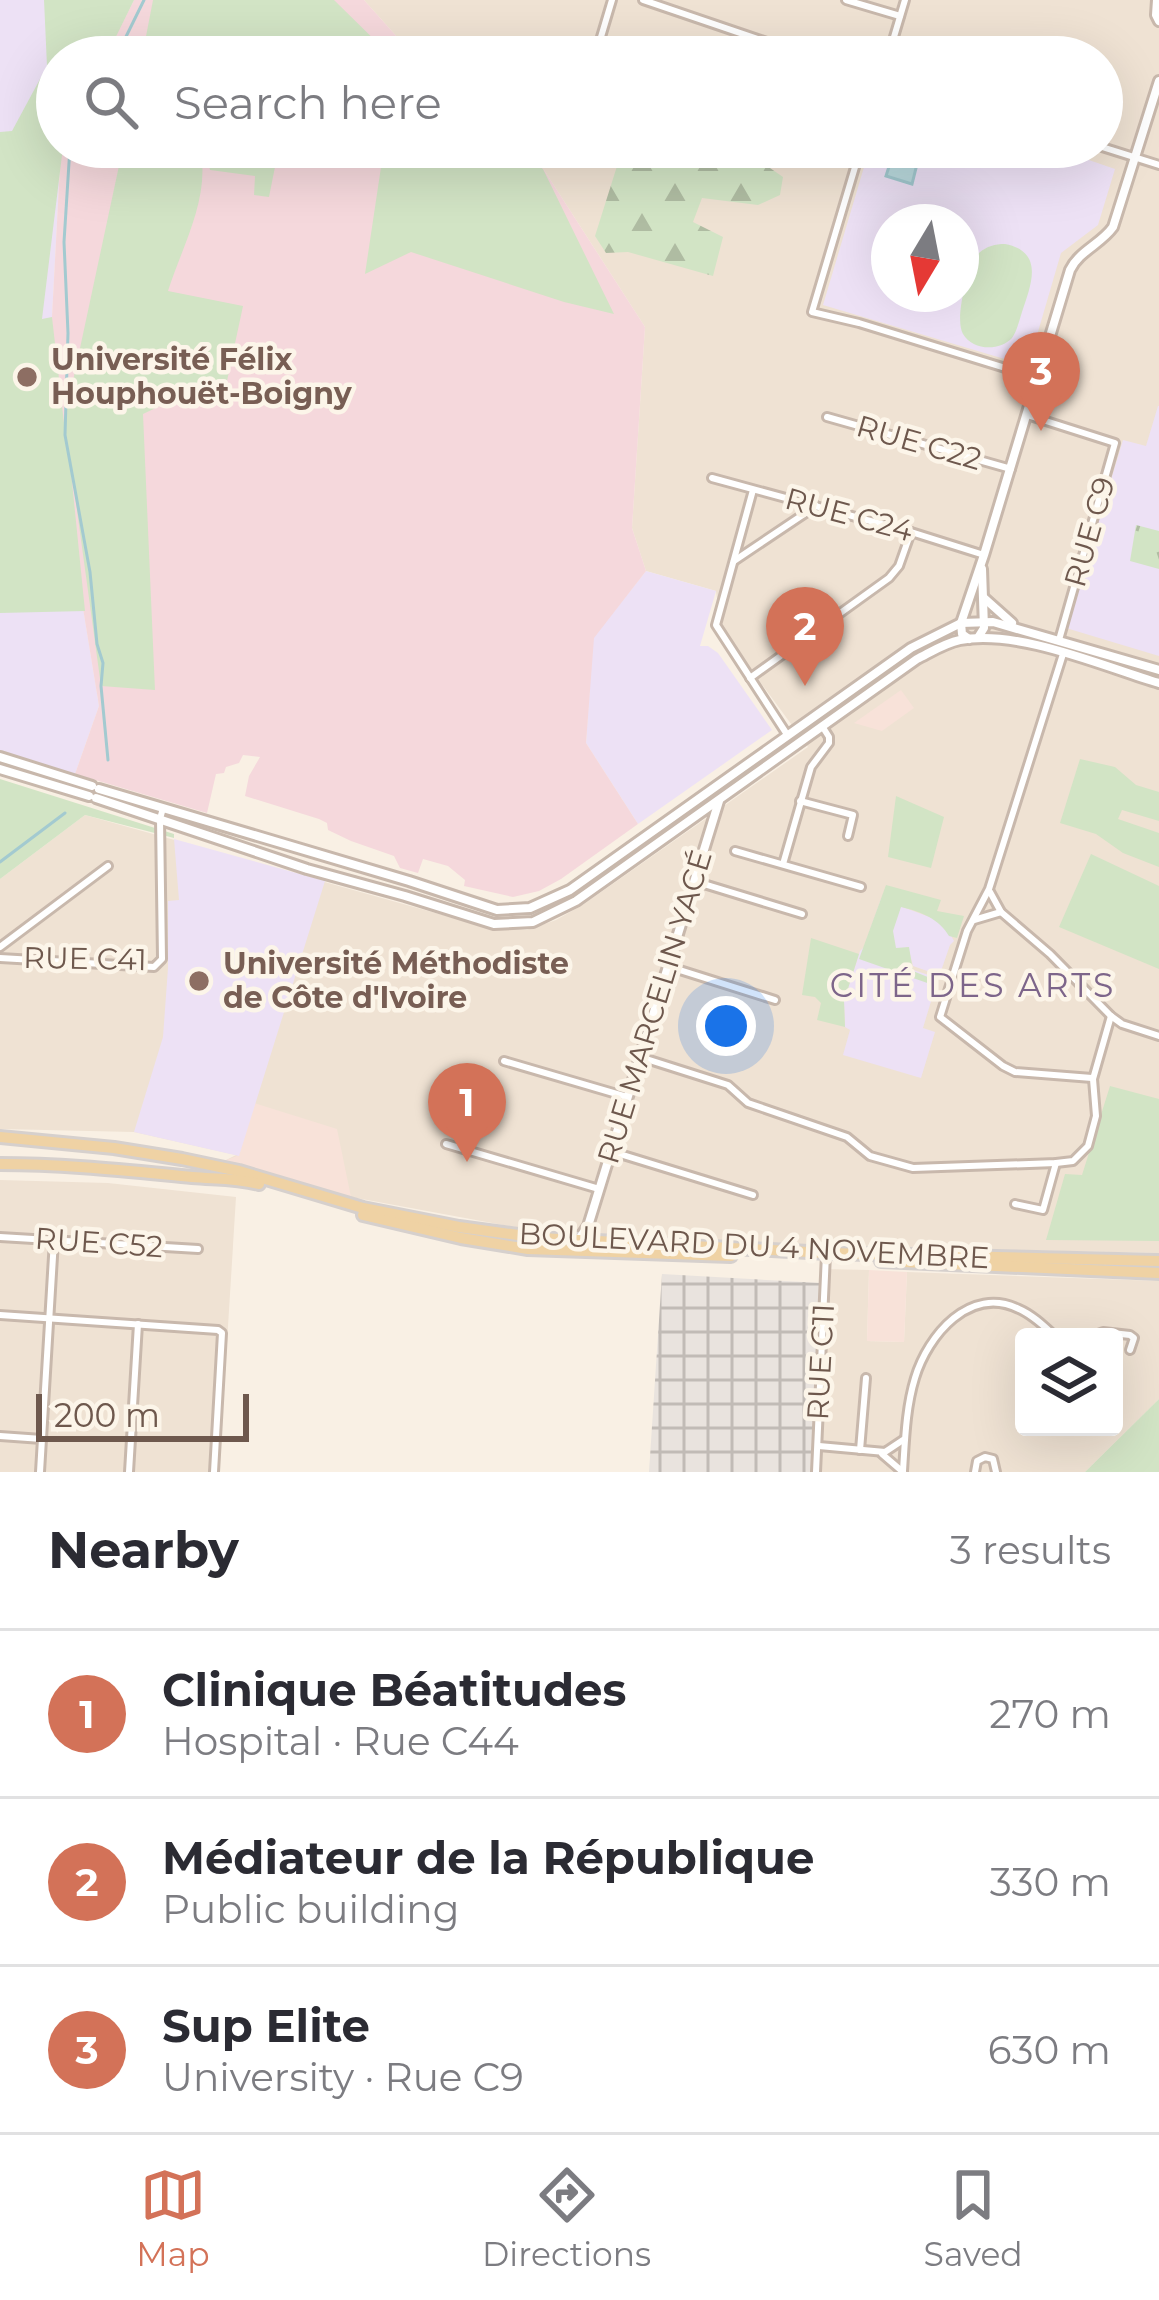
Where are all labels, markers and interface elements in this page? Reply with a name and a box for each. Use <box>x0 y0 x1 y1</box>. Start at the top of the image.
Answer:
search box <box>36 36 1123 168</box>
icon: search <box>78 69 144 135</box>
text: Search here <box>174 75 442 130</box>
north arrow <box>871 204 979 312</box>
pin: 3 <box>1002 332 1080 431</box>
place label: Université Félix Houphouët-Boigny <box>51 341 353 412</box>
marker: Université Félix Houphouët-Boigny <box>14 364 40 390</box>
street label: RUE C22 <box>852 407 986 478</box>
street label: RUE C9 <box>1056 473 1123 591</box>
street label: RUE C24 <box>781 480 917 549</box>
pin: 2 <box>766 587 844 686</box>
street label: RUE MARCELIN YACÉ <box>589 846 720 1168</box>
street label: RUE C41 <box>23 939 147 978</box>
place label: Université Méthodiste de Côte d'Ivoire <box>223 945 569 1016</box>
district label: CITÉ DES ARTS <box>830 965 1116 1005</box>
marker: Université Méthodiste de Côte d'Ivoire <box>186 968 212 994</box>
your location <box>696 996 756 1056</box>
pin: 1 <box>428 1063 506 1162</box>
street label: BOULEVARD DU 4 NOVEMBRE <box>518 1215 990 1276</box>
street label: RUE C52 <box>34 1220 164 1265</box>
street label: RUE C11 <box>799 1303 842 1421</box>
map controls <box>1015 1328 1123 1436</box>
button: layers <box>1015 1328 1123 1436</box>
scale bar <box>36 1388 249 1441</box>
text: 200 m <box>54 1395 160 1435</box>
text: Nearby <box>48 1519 239 1581</box>
text: 3 results <box>950 1526 1111 1574</box>
text: Clinique Béatitudes <box>162 1662 626 1717</box>
text: 1 <box>79 1690 95 1738</box>
text: 270 m <box>989 1690 1111 1738</box>
text: Hospital · Rue C44 <box>162 1717 519 1765</box>
text: Médiateur de la République <box>162 1830 814 1885</box>
text: 2 <box>75 1858 99 1906</box>
text: 330 m <box>990 1858 1111 1906</box>
text: Public building <box>162 1885 459 1933</box>
text: Sup Elite <box>162 1998 370 2053</box>
text: 3 <box>75 2026 99 2074</box>
text: 630 m <box>988 2026 1111 2074</box>
text: University · Rue C9 <box>162 2053 524 2101</box>
tab: Map <box>136 2162 210 2274</box>
tab: Directions <box>482 2162 651 2274</box>
tab: Saved <box>924 2162 1023 2274</box>

